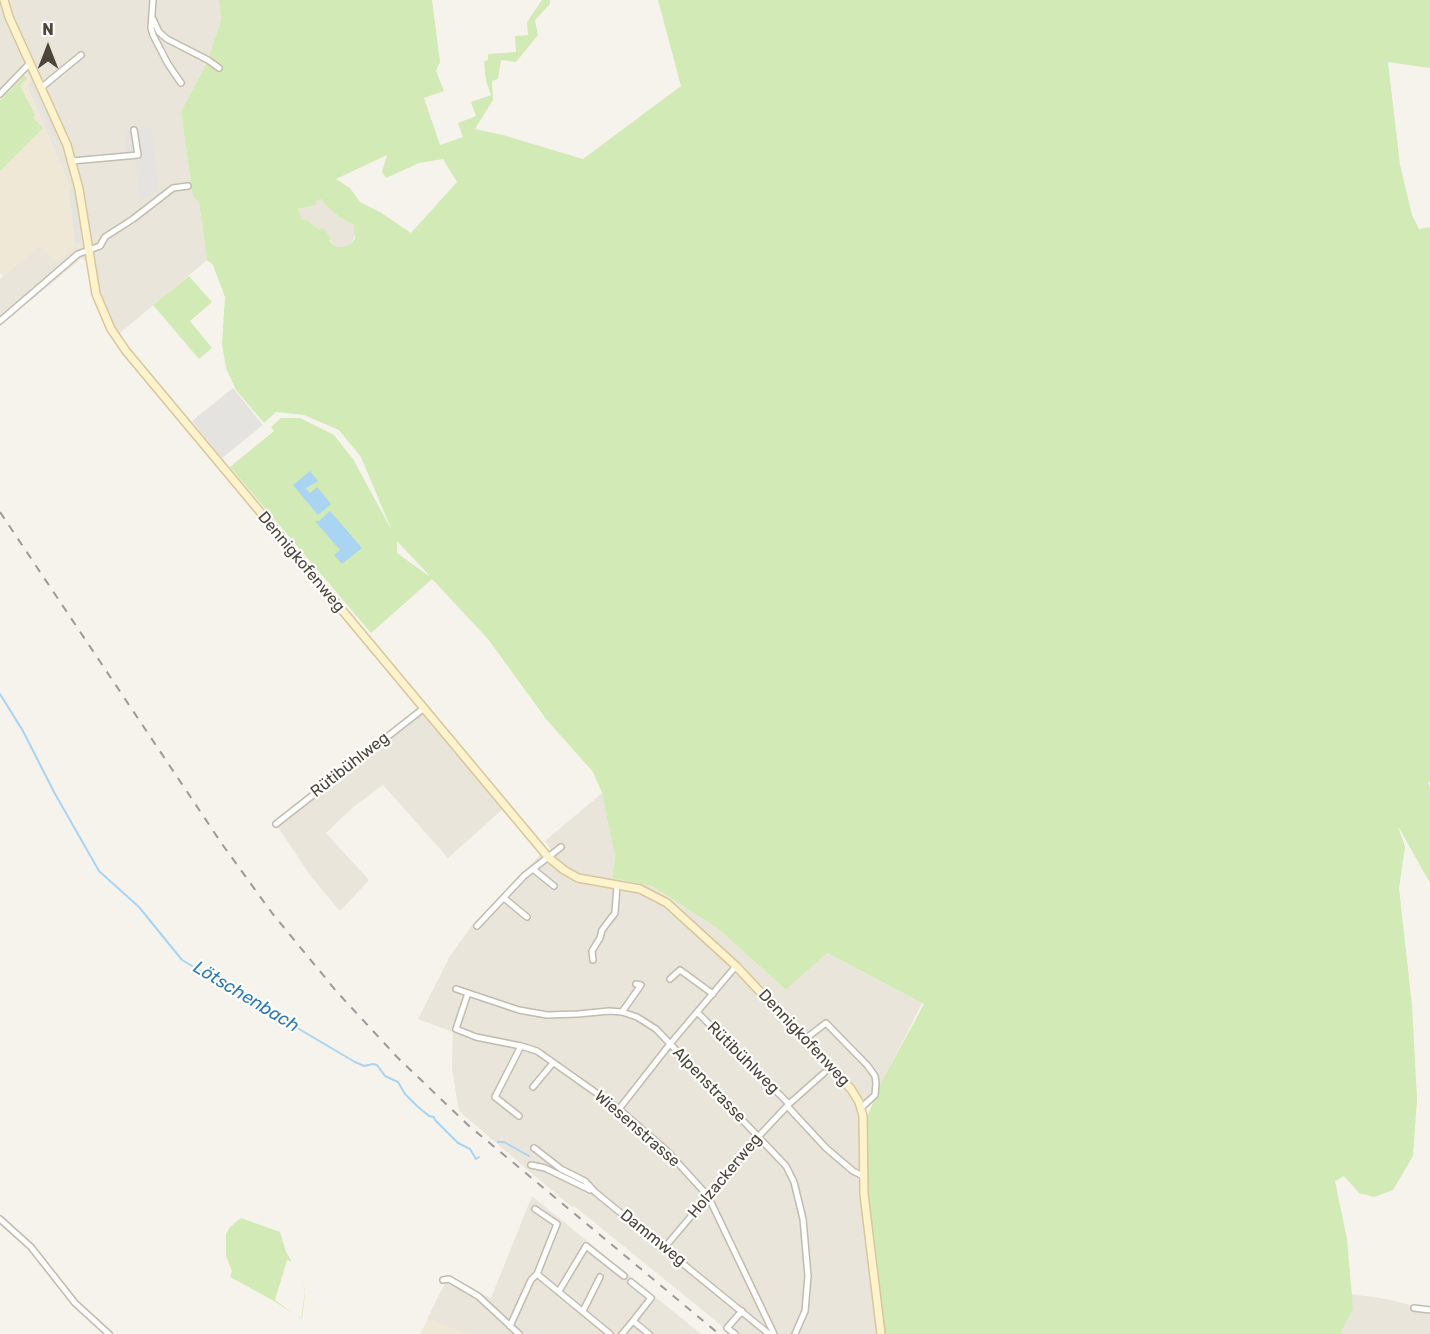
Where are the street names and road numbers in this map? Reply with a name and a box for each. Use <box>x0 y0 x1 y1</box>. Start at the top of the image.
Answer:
street label: Dennigkofenweg <box>253 508 349 616</box>
street label: Rütibühlweg <box>307 728 393 802</box>
street label: Dennigkofenweg <box>754 986 854 1090</box>
street label: Rütibühlweg <box>703 1018 783 1098</box>
street label: Alpenstrasse <box>668 1043 750 1127</box>
street label: Wiesenstrasse <box>590 1087 684 1171</box>
street label: Holzackerweg <box>684 1130 766 1222</box>
street label: Dammweg <box>616 1206 690 1270</box>

